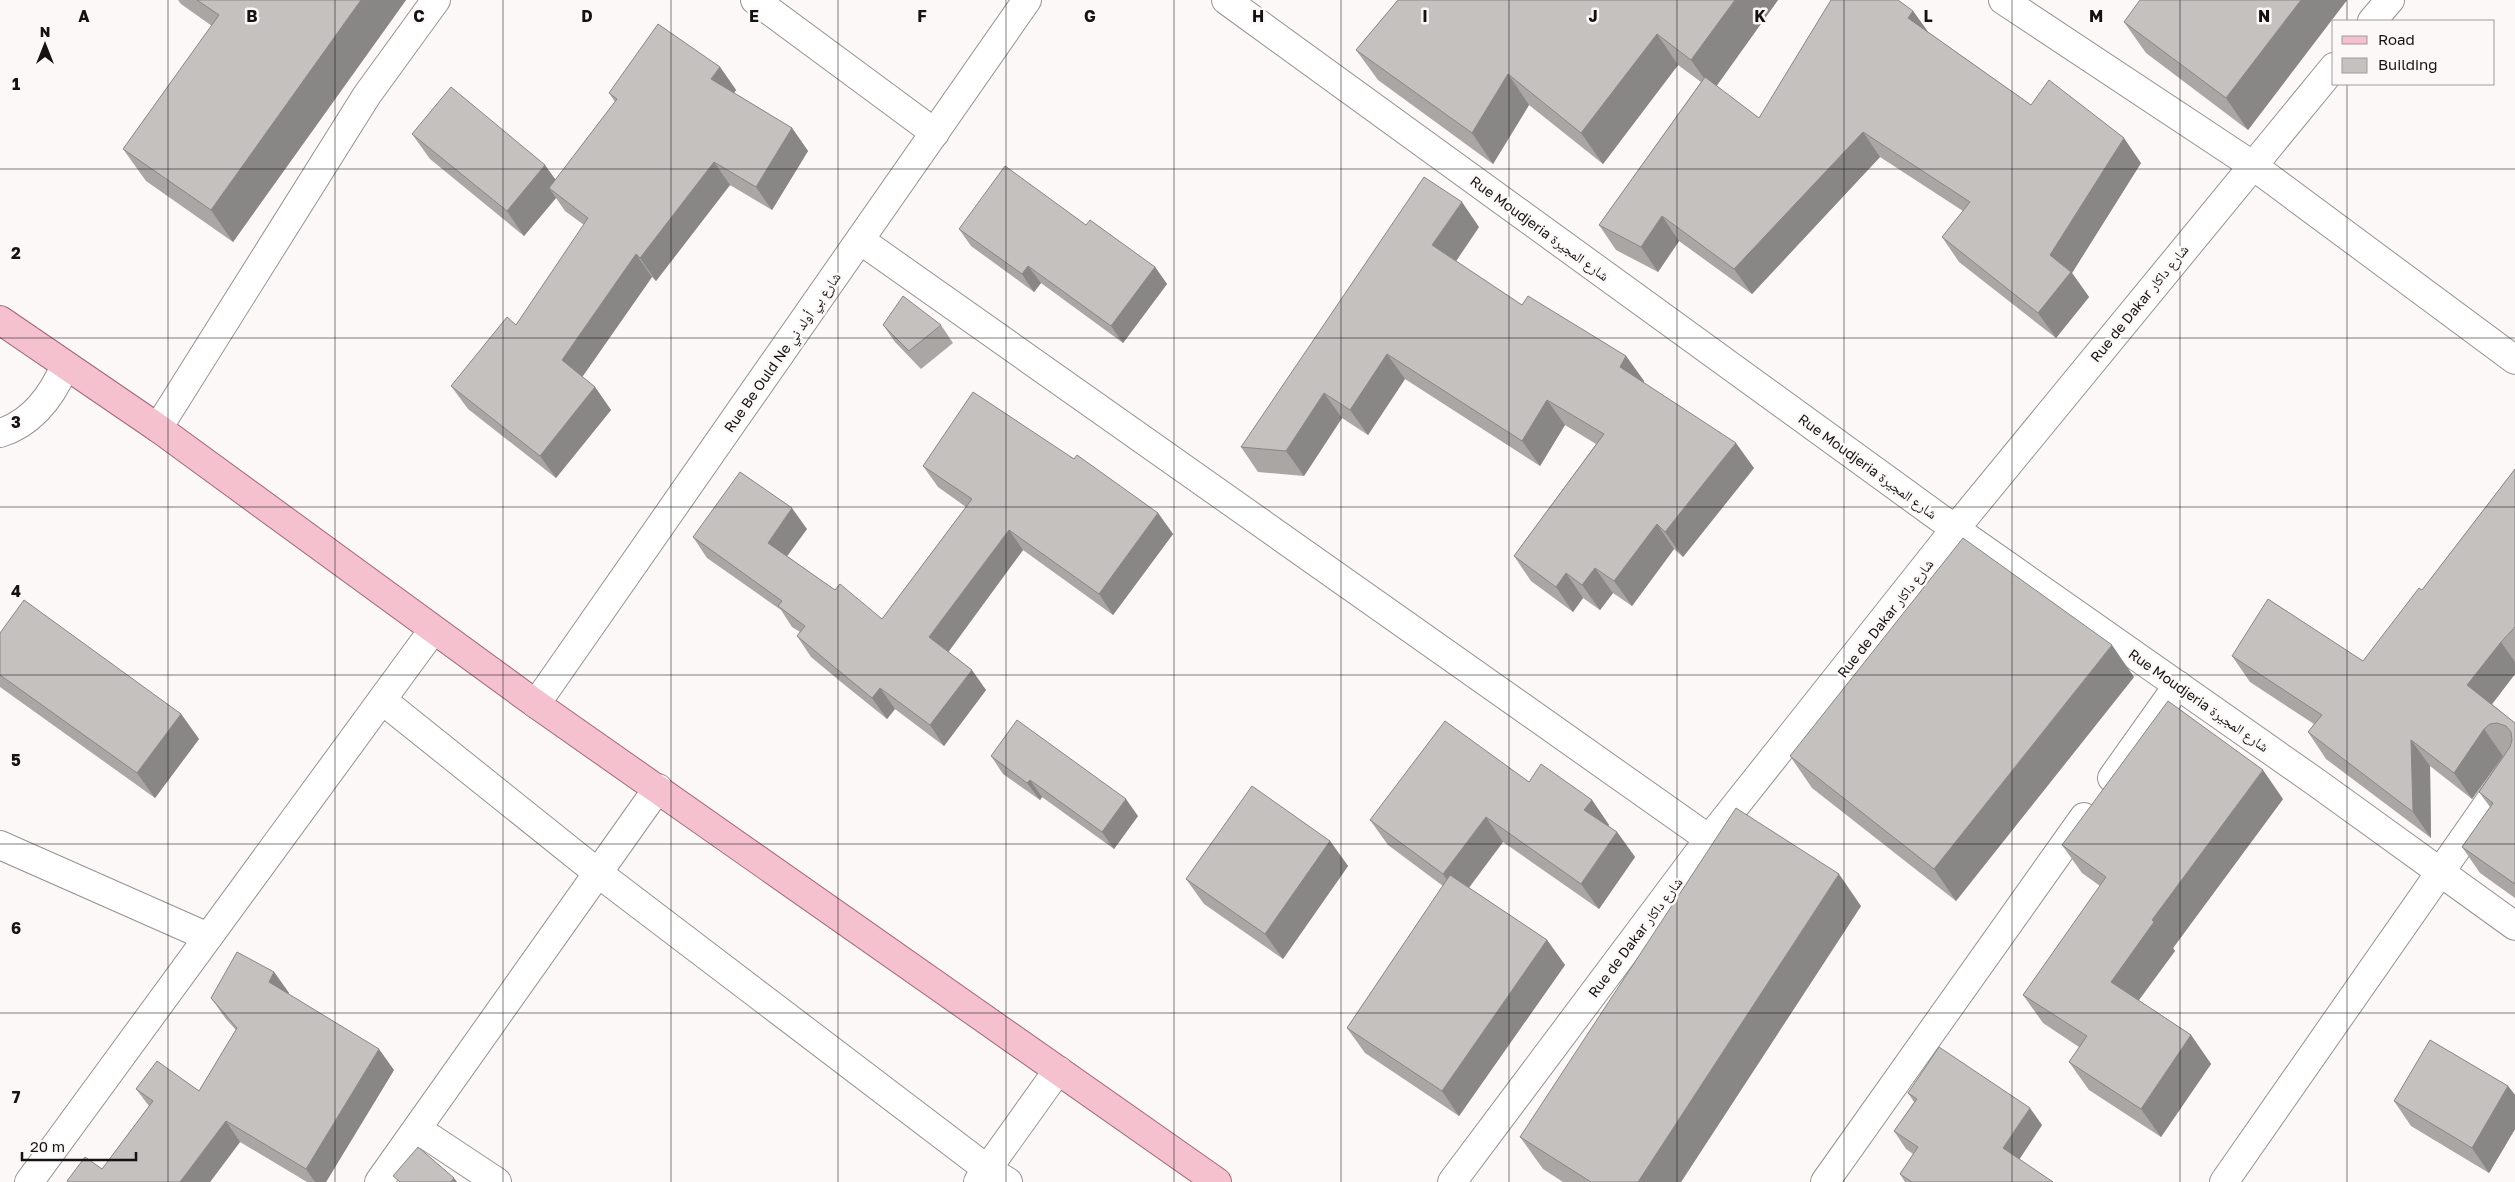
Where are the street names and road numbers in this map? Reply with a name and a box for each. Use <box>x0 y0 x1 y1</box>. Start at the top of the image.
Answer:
street label: Rue Moudjeria شارع المجيرة <box>1466 172 1613 286</box>
street label: Rue de Dakar شارع داكار <box>2086 241 2193 366</box>
street label: Rue Be Ould Ne شارع بي أولد ني <box>720 269 847 437</box>
street label: Rue Moudjeria شارع المجيرة <box>1794 410 1941 524</box>
street label: Rue de Dakar شارع داكار <box>1833 555 1938 682</box>
street label: Rue Moudjeria شارع المجيرة <box>2124 645 2272 757</box>
street label: Rue de Dakar شارع داكار <box>1584 874 1687 1002</box>

